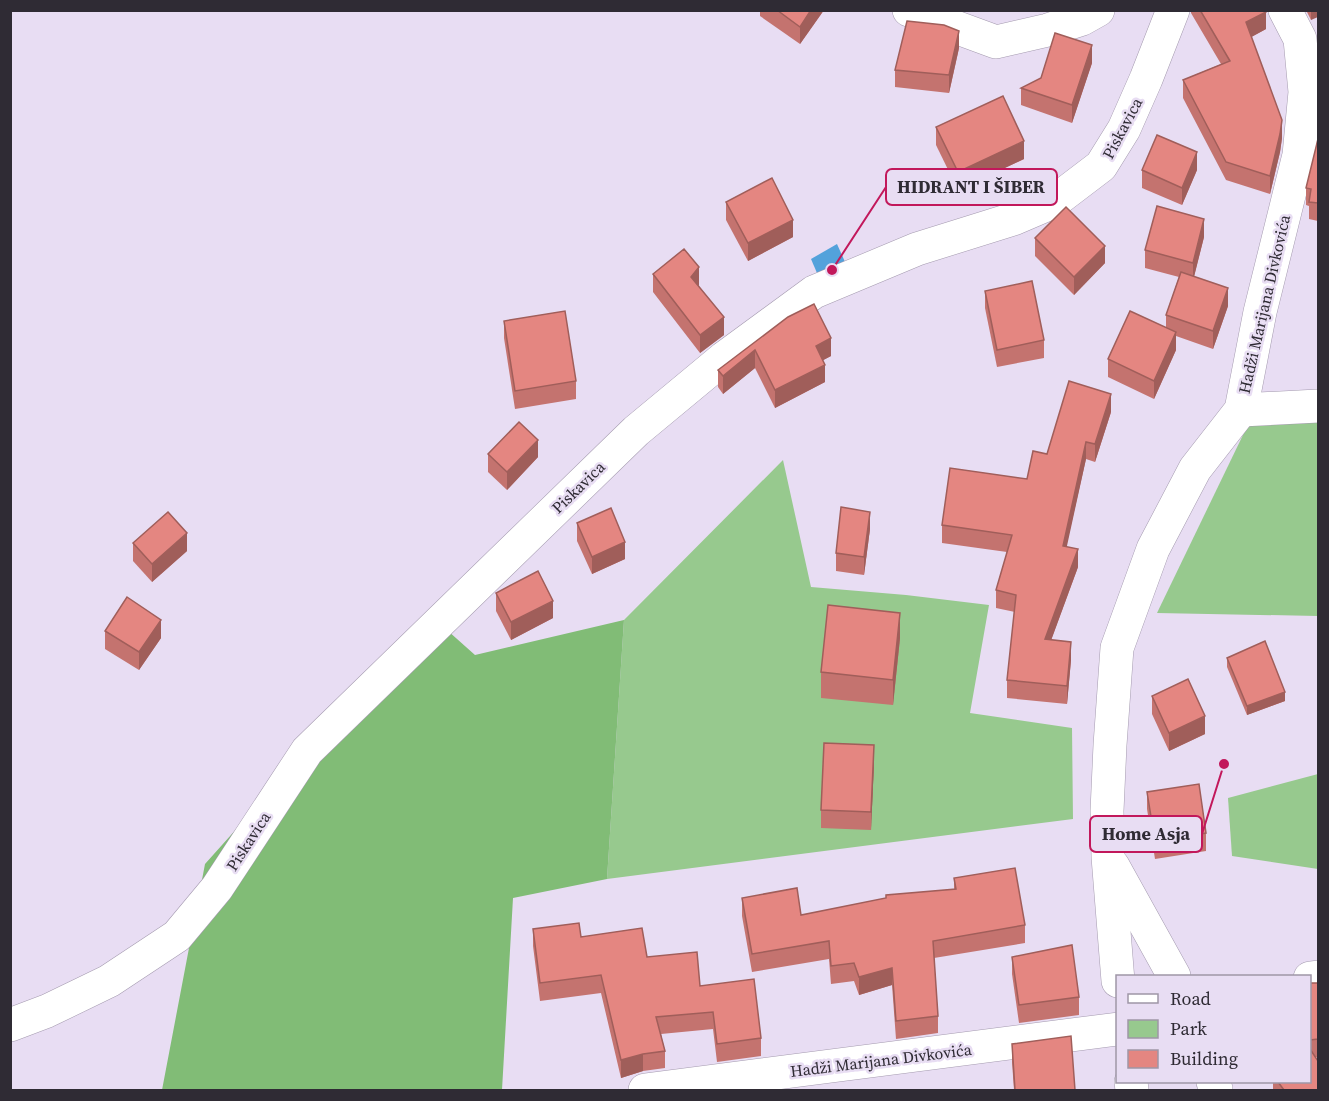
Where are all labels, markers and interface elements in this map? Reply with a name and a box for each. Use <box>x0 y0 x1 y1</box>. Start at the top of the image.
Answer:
street label: Piskavica <box>1097 93 1148 163</box>
callout: HIDRANT I ŠIBER <box>886 169 1057 205</box>
text: HIDRANT I ŠIBER <box>897 174 1046 199</box>
street label: Hadži Marijana Divkovića <box>1233 212 1295 396</box>
street label: Piskavica <box>546 455 610 518</box>
street label: Piskavica <box>221 806 276 875</box>
callout: Home Asja <box>1090 816 1202 852</box>
text: Home Asja <box>1102 821 1191 846</box>
legend <box>1116 975 1311 1083</box>
text: Road <box>1170 986 1211 1011</box>
text: Park <box>1170 1016 1207 1041</box>
street label: Hadži Marijana Divkovića <box>789 1038 974 1082</box>
text: Building <box>1170 1046 1238 1071</box>

